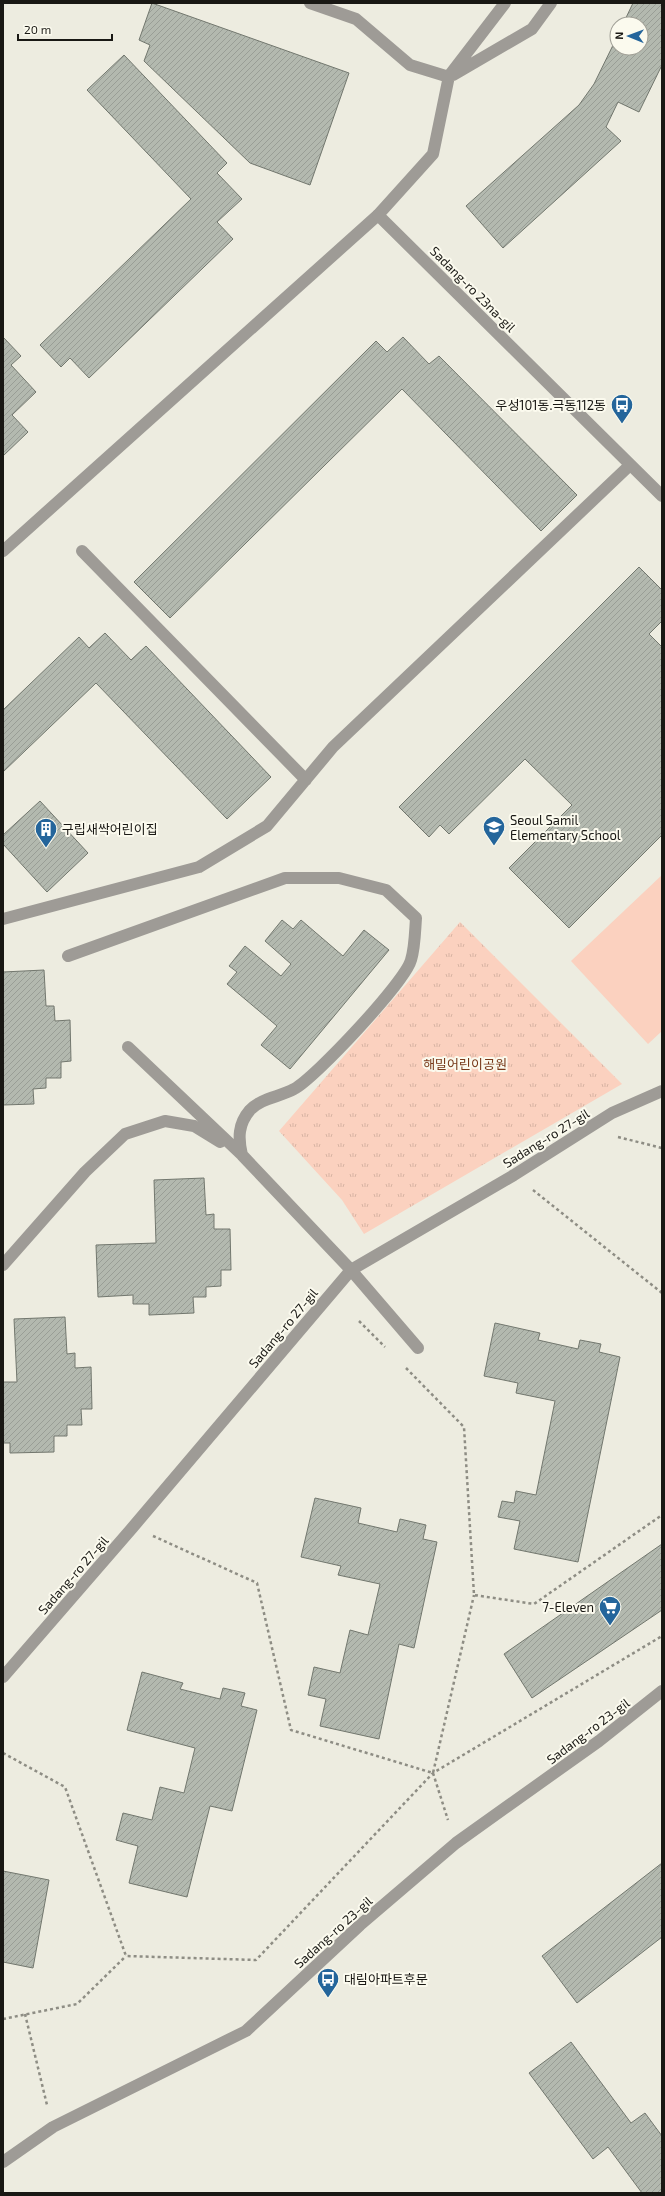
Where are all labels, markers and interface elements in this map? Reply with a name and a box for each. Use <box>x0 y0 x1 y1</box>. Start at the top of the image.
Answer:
scale bar <box>18 16 112 42</box>
north arrow <box>609 16 649 56</box>
text: 20 m <box>24 22 51 36</box>
text: N <box>612 32 625 40</box>
street label: Sadang-ro 23na-gil <box>427 243 519 335</box>
bus stop icon: 우성101동.극동112동 <box>609 392 635 425</box>
place label: 우성101동.극동112동 <box>495 397 606 413</box>
place label: Seoul Samil Elementary School <box>510 812 621 843</box>
school or university icon: Seoul Samil Elementary School <box>481 814 507 847</box>
building icon: 구립새싹어린이집 <box>33 816 59 849</box>
place label: 구립새싹어린이집 <box>62 821 158 837</box>
park label: 해밀어린이공원 <box>423 1056 507 1072</box>
street label: Sadang-ro 27-gil <box>500 1105 592 1171</box>
street label: Sadang-ro 27-gil <box>245 1285 321 1371</box>
street label: Sadang-ro 27-gil <box>35 1532 112 1618</box>
supermarket icon: 7-Eleven <box>597 1594 623 1627</box>
place label: 7-Eleven <box>542 1599 594 1615</box>
street label: Sadang-ro 23-gil <box>543 1695 633 1767</box>
street label: Sadang-ro 23-gil <box>291 1893 375 1971</box>
bus stop icon: 대림아파트후문 <box>315 1966 341 1999</box>
place label: 대림아파트후문 <box>344 1971 428 1987</box>

